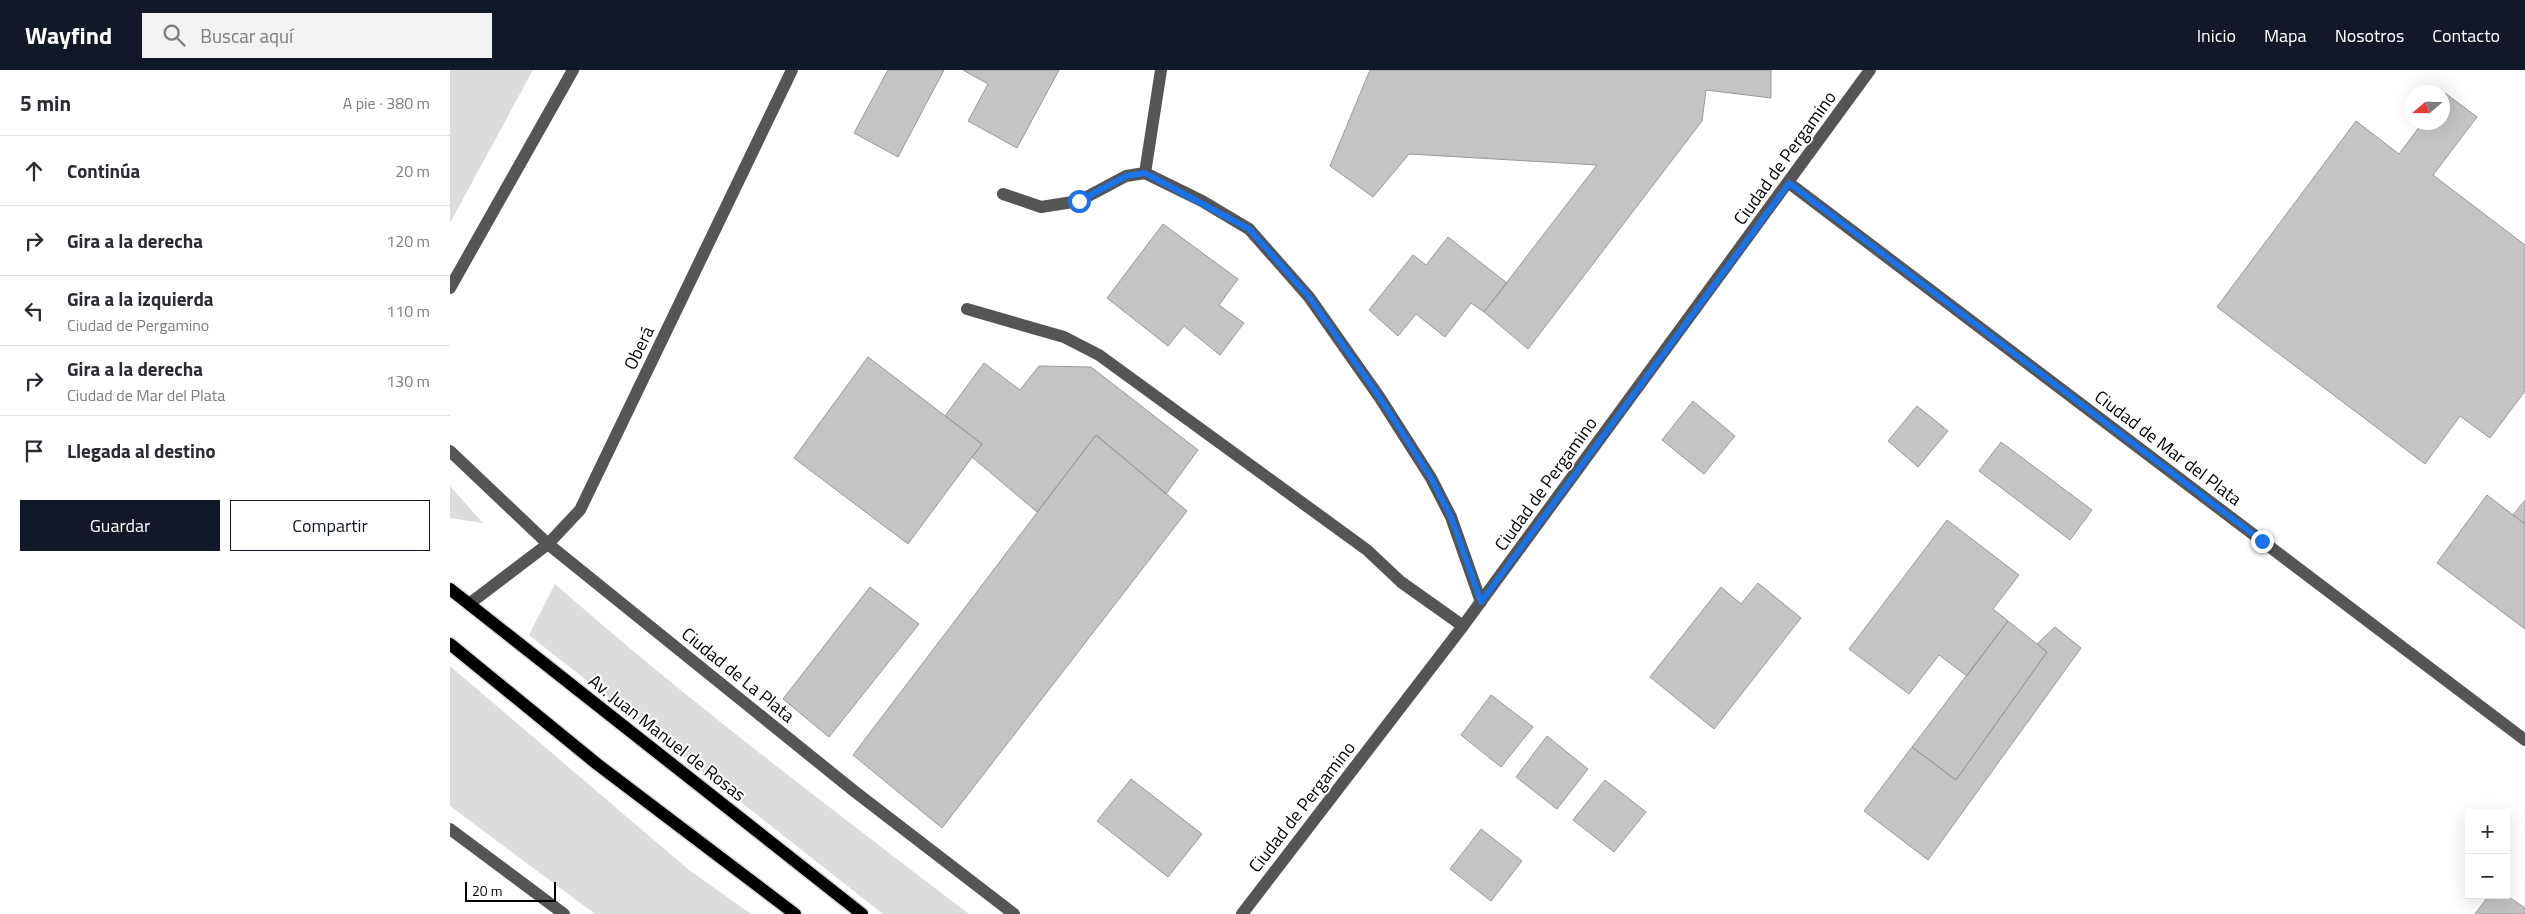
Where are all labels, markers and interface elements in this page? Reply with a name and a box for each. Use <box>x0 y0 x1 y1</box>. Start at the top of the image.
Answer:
search box <box>142 13 492 58</box>
text: Wayfind <box>25 17 112 53</box>
icon: search <box>160 21 188 49</box>
text: Buscar aquí <box>200 21 293 50</box>
text: Inicio <box>2197 22 2236 49</box>
text: Mapa <box>2264 22 2307 49</box>
text: Nosotros <box>2335 22 2404 49</box>
text: Contacto <box>2432 22 2500 49</box>
street label: Ciudad de Pergamino <box>1727 85 1843 230</box>
north arrow <box>2405 85 2450 130</box>
text: 5 min <box>20 87 71 119</box>
text: A pie · 380 m <box>343 91 430 115</box>
text: Continúa <box>67 156 140 185</box>
icon: ahead <box>20 157 48 185</box>
text: 20 m <box>395 159 430 183</box>
route start <box>1068 190 1091 213</box>
text: Gira a la derecha <box>67 226 203 255</box>
icon: right <box>20 227 48 255</box>
text: 120 m <box>386 229 430 253</box>
text: Gira a la izquierda <box>67 284 214 313</box>
icon: left <box>20 297 48 325</box>
text: 110 m <box>386 299 430 323</box>
text: Ciudad de Pergamino <box>67 313 209 337</box>
street label: Oberá <box>616 321 661 374</box>
text: Gira a la derecha <box>67 354 203 383</box>
icon: right <box>20 367 48 395</box>
text: 130 m <box>386 369 430 393</box>
text: Ciudad de Mar del Plata <box>67 383 225 407</box>
street label: Ciudad de Mar del Plata <box>2089 383 2248 512</box>
street label: Ciudad de Pergamino <box>1488 411 1604 556</box>
text: Llegada al destino <box>67 436 216 465</box>
icon: arrive <box>20 437 48 465</box>
button: Guardar <box>20 500 220 551</box>
button: Compartir <box>230 500 430 551</box>
route end <box>2251 530 2274 553</box>
street label: Ciudad de La Plata <box>676 620 801 729</box>
street label: Av. Juan Manuel de Rosas <box>583 668 752 808</box>
street label: Ciudad de Pergamino <box>1242 735 1362 878</box>
map controls <box>2465 809 2510 899</box>
button: + <box>2465 809 2510 854</box>
button: − <box>2465 854 2510 899</box>
scale bar <box>465 879 556 902</box>
text: 20 m <box>472 880 502 901</box>

